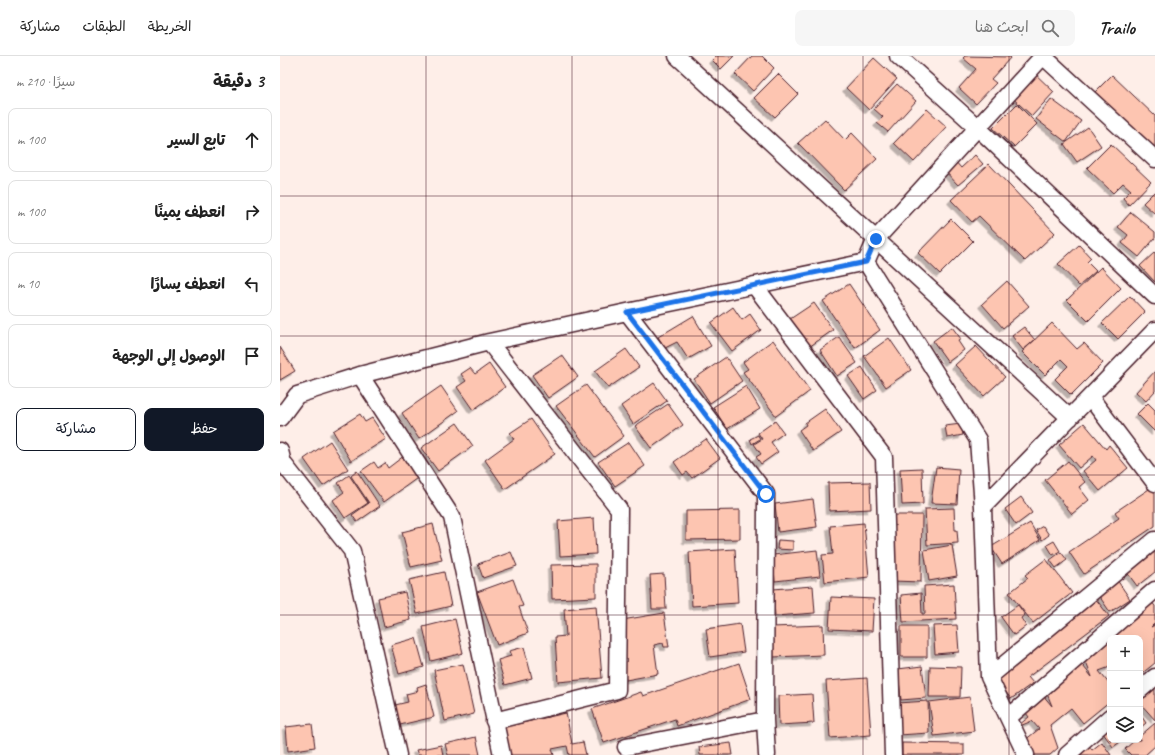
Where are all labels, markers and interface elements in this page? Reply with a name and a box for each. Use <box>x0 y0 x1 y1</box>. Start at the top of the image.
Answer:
search box <box>795 10 1075 46</box>
text: Trailo <box>1099 16 1135 40</box>
icon: search <box>1039 17 1061 39</box>
text: مشاركة <box>20 18 60 35</box>
text: الطبقات <box>82 18 126 35</box>
text: الخريطة <box>148 18 191 35</box>
text: ابحث هنا <box>975 18 1029 37</box>
text: 3 دقيقة <box>213 71 264 92</box>
text: سيرًا · 210 m <box>16 74 75 90</box>
icon: ahead <box>241 129 263 151</box>
text: تابع السير <box>168 131 225 150</box>
text: 100 m <box>17 132 45 148</box>
icon: right <box>241 201 263 223</box>
text: انعطف يمينًا <box>154 203 225 222</box>
text: 100 m <box>17 204 45 220</box>
route end <box>867 230 885 248</box>
icon: left <box>241 273 263 295</box>
text: انعطف يسارًا <box>150 275 225 294</box>
text: 10 m <box>17 276 39 292</box>
icon: arrive <box>241 345 263 367</box>
text: الوصول إلى الوجهة <box>112 347 225 366</box>
button: مشاركة <box>16 408 136 451</box>
button: حفظ <box>144 408 264 451</box>
route start <box>757 485 775 503</box>
map controls <box>1107 635 1143 743</box>
button: + <box>1107 635 1143 671</box>
button: − <box>1107 671 1143 707</box>
button: layers <box>1107 707 1143 743</box>

